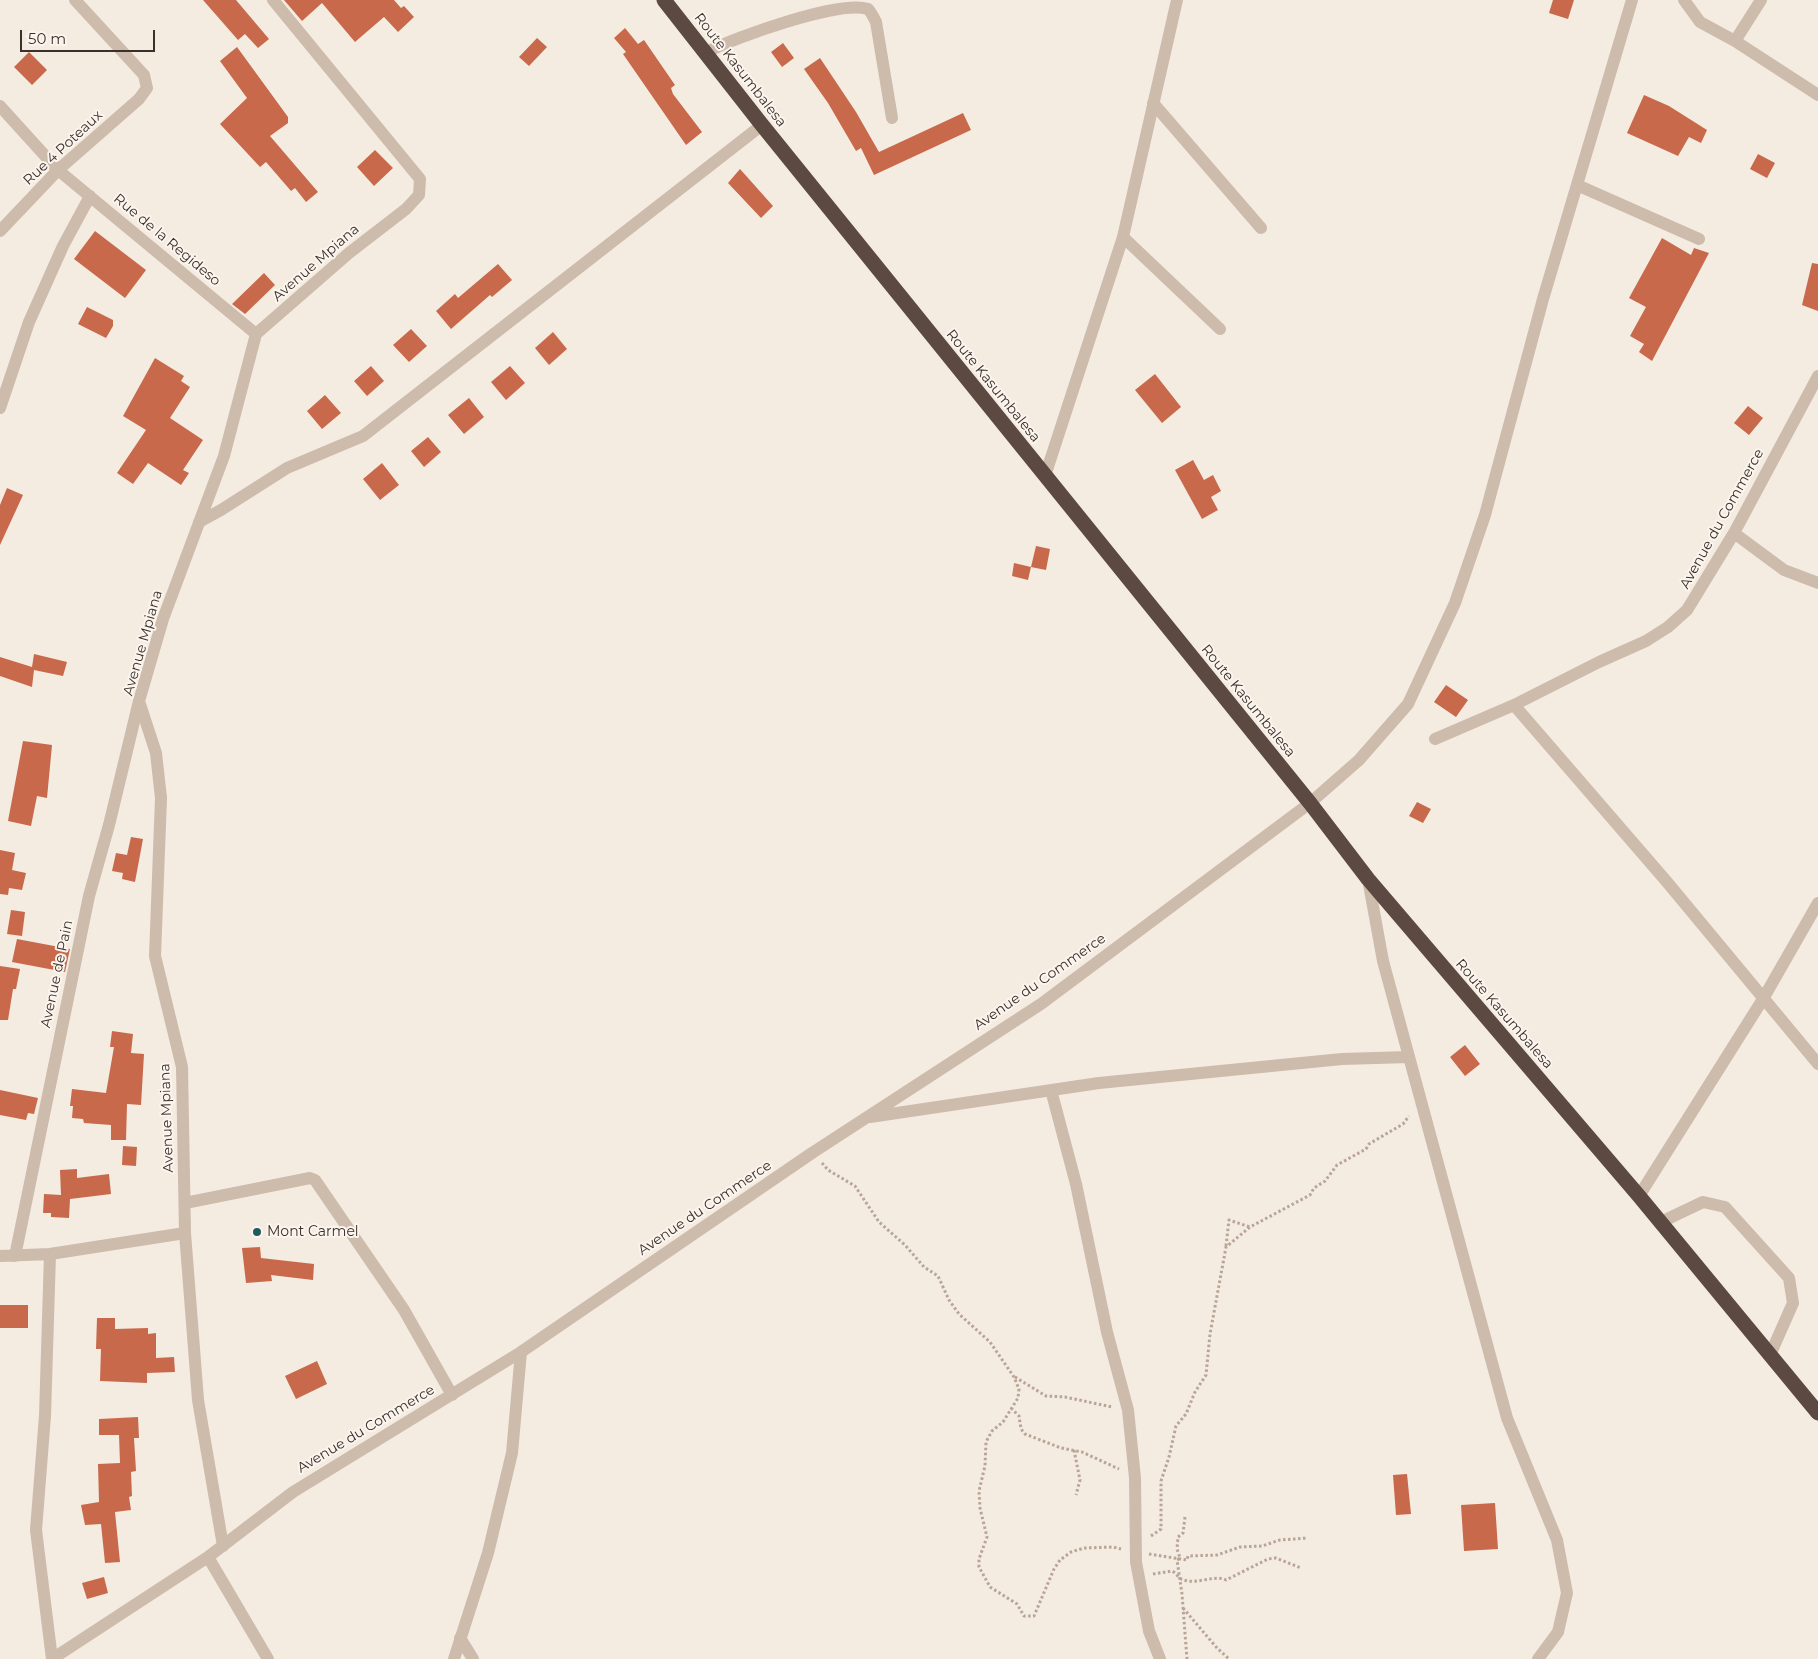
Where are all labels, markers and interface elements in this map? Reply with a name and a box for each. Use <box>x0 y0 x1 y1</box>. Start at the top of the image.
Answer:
street label: Route Kasumbalesa <box>690 10 790 130</box>
scale bar <box>22 20 158 52</box>
text: 50 m <box>28 29 66 48</box>
street label: Rue 4 Poteaux <box>20 107 106 189</box>
street label: Rue de la Regideso <box>110 190 224 290</box>
street label: Avenue Mpiana <box>269 221 363 305</box>
street label: Route Kasumbalesa <box>942 326 1044 446</box>
street label: Avenue du Commerce <box>1677 446 1767 592</box>
street label: Avenue Mpiana <box>120 588 166 698</box>
street label: Route Kasumbalesa <box>1197 641 1299 761</box>
street label: Avenue de Pain <box>37 919 77 1029</box>
street label: Avenue du Commerce <box>971 930 1109 1034</box>
street label: Route Kasumbalesa <box>1452 956 1556 1072</box>
street label: Avenue Mpiana <box>157 1063 177 1173</box>
street label: Avenue du Commerce <box>635 1157 775 1259</box>
place label: Mont Carmel <box>267 1224 359 1240</box>
marker: Mont Carmel <box>251 1226 263 1238</box>
street label: Avenue du Commerce <box>294 1381 438 1477</box>

